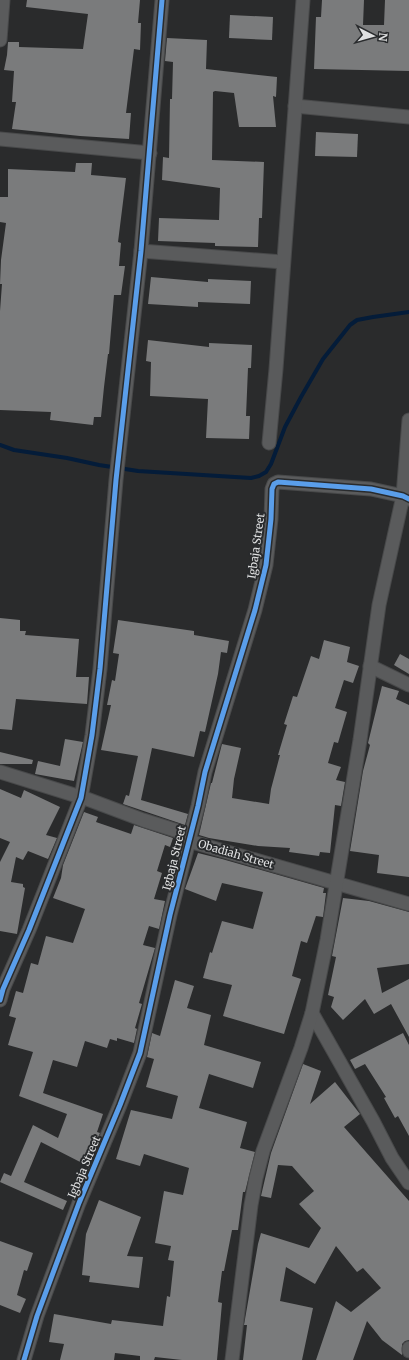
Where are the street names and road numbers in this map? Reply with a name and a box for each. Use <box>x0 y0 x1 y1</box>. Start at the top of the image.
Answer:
street label: Igbaja Street <box>244 512 268 580</box>
street label: Igbaja Street <box>159 824 189 892</box>
street label: Obadiah Street <box>197 837 276 872</box>
street label: Igbaja Street <box>65 1133 104 1200</box>

